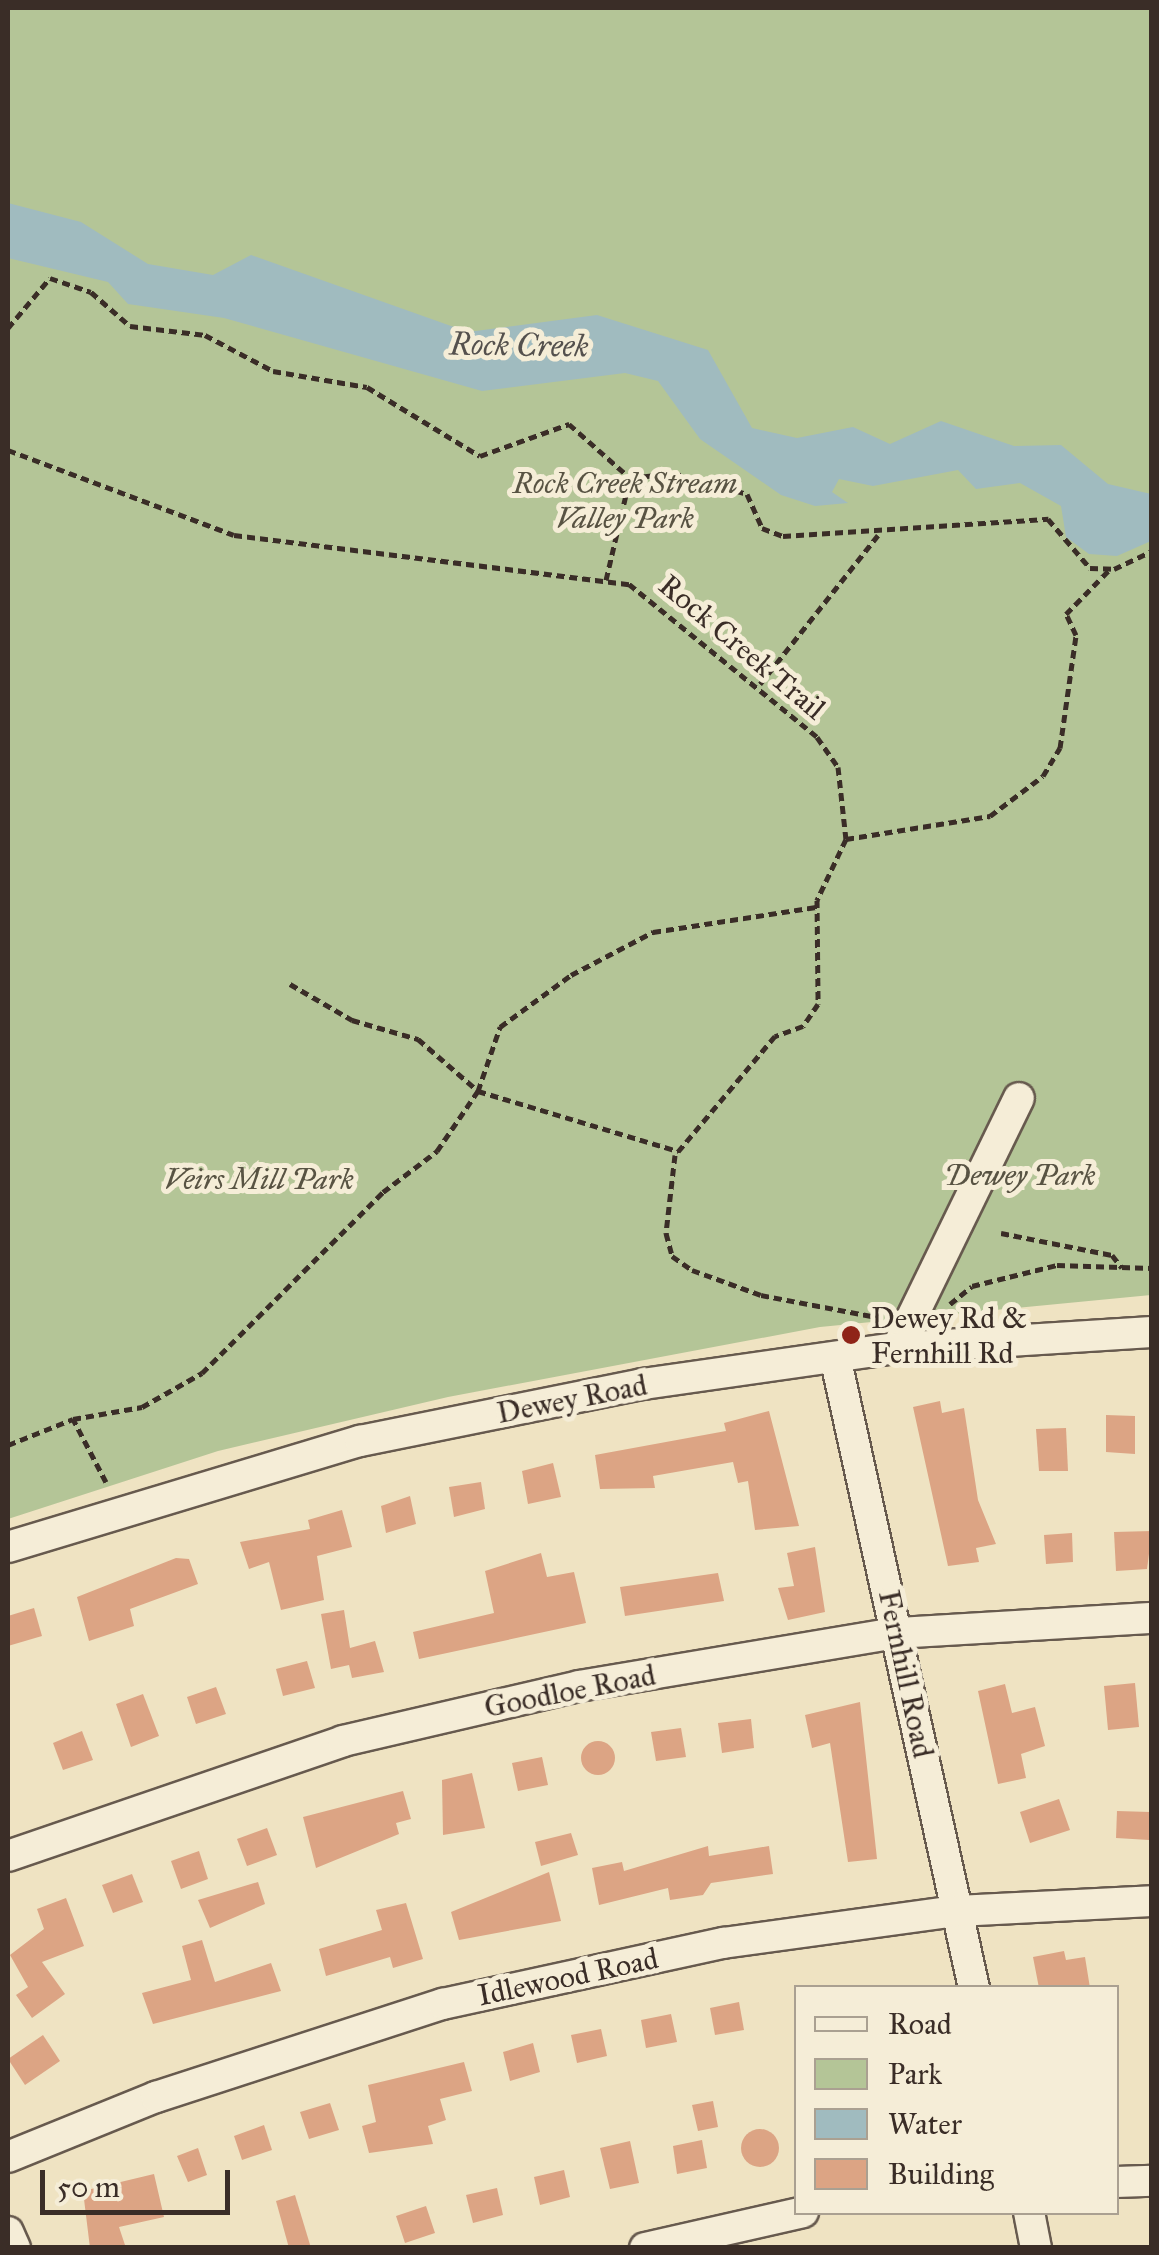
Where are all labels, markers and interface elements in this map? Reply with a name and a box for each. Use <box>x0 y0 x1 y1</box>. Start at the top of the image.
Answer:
water label: Rock Creek <box>449 326 589 366</box>
park label: Rock Creek Stream Valley Park <box>513 465 737 536</box>
street label: Rock Creek Trail <box>651 567 833 727</box>
park label: Dewey Park <box>944 1157 1096 1193</box>
park label: Veirs Mill Park <box>164 1161 354 1197</box>
place label: Dewey Rd & Fernhill Rd <box>871 1300 1027 1370</box>
marker: Dewey Rd & Fernhill Rd <box>840 1324 862 1346</box>
street label: Dewey Road <box>494 1367 650 1431</box>
street label: Fernhill Road <box>871 1587 941 1761</box>
street label: Goodloe Road <box>481 1657 659 1725</box>
street label: Idlewood Road <box>475 1940 661 2014</box>
legend <box>794 1985 1119 2215</box>
text: Road <box>888 2006 952 2042</box>
text: Park <box>888 2056 942 2092</box>
text: Water <box>888 2106 962 2142</box>
scale bar <box>45 2150 235 2212</box>
text: Building <box>888 2156 994 2192</box>
text: 50 m <box>57 2169 120 2205</box>

